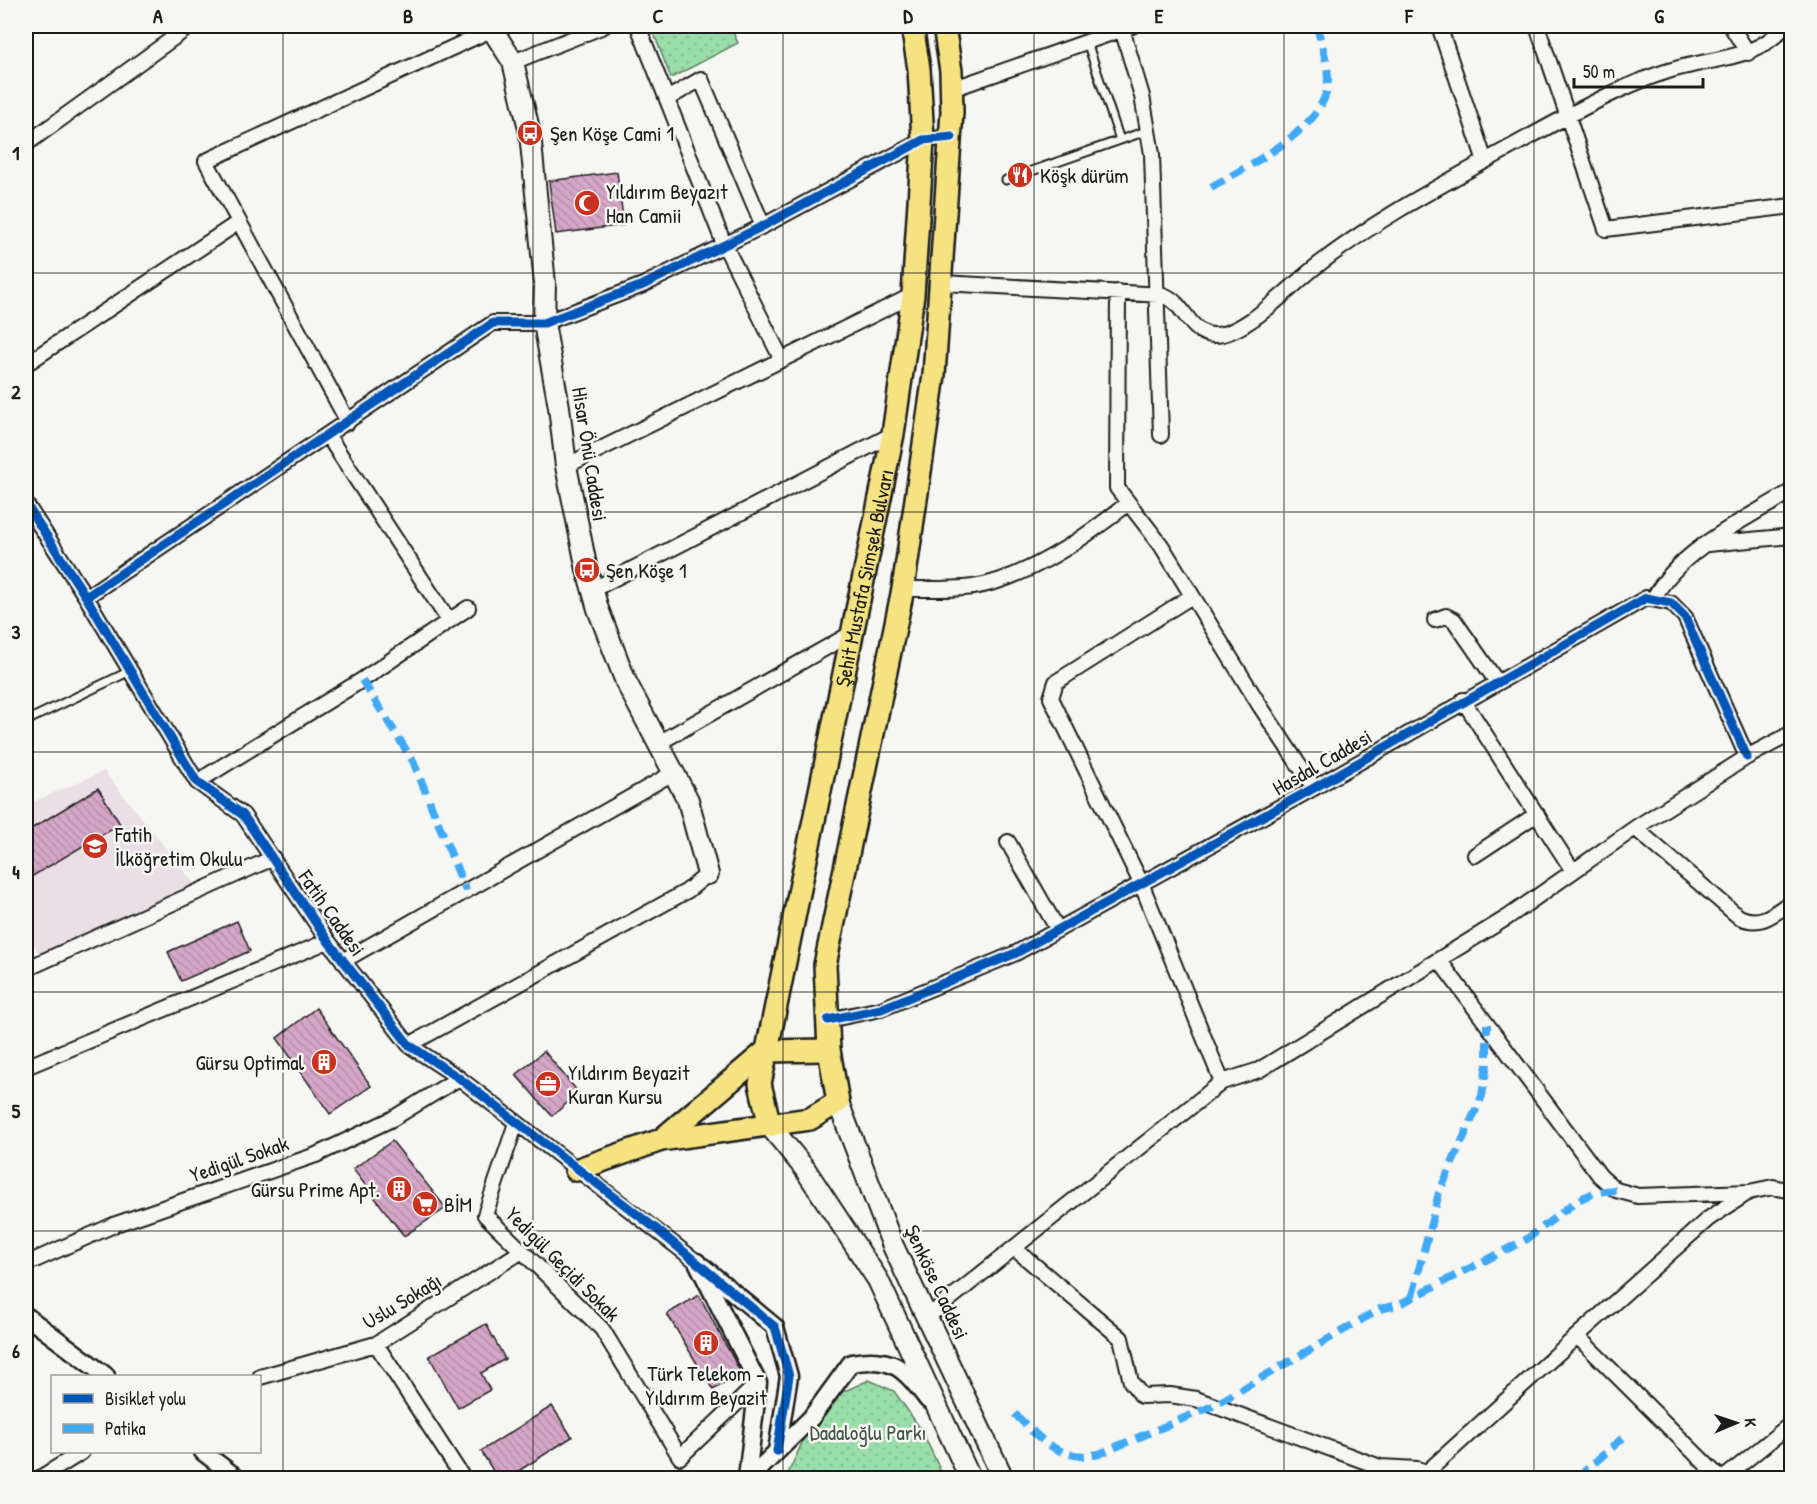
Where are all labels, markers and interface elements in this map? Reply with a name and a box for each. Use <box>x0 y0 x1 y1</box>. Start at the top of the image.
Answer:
text: A <box>153 2 163 29</box>
text: B <box>403 2 413 29</box>
text: C <box>653 2 664 29</box>
text: D <box>903 2 913 29</box>
text: E <box>1155 2 1164 29</box>
text: F <box>1404 2 1414 29</box>
text: G <box>1654 2 1664 29</box>
scale bar <box>1574 51 1703 89</box>
text: 50 m <box>1583 59 1615 84</box>
bus stop icon: Şen Köşe Cami 1 <box>515 118 545 148</box>
place label: Şen Köşe Cami 1 <box>550 119 674 148</box>
text: 1 <box>12 139 20 166</box>
restaurant icon: Köşk dürüm <box>1005 160 1035 190</box>
place label: Köşk dürüm <box>1040 161 1128 190</box>
place label: Yıldırım Beyazıt Han Camii <box>606 177 728 230</box>
mosque icon: Yıldırım Beyazıt Han Camii <box>572 188 602 218</box>
text: 2 <box>11 378 21 405</box>
street label: Hisar Önü Caddesi <box>565 385 615 523</box>
street label: Şehit Mustafa Şimşek Bulvarı <box>827 466 900 689</box>
bus stop icon: Şen Köşe 1 <box>572 555 602 585</box>
place label: Şen Köşe 1 <box>606 556 687 585</box>
text: 3 <box>12 618 21 645</box>
street label: Hasdal Caddesi <box>1267 722 1377 802</box>
place label: Fatih İlköğretim Okulu <box>114 820 243 873</box>
school or university icon: Fatih İlköğretim Okulu <box>80 831 110 861</box>
text: 4 <box>12 858 20 885</box>
street label: Fatih Caddesi <box>291 863 372 962</box>
building icon: Gürsu Optimal <box>309 1047 339 1077</box>
place label: Gürsu Optimal <box>195 1048 304 1077</box>
place label: Yıldırım Beyazit Kuran Kursu <box>568 1058 690 1111</box>
office icon: Yıldırım Beyazit Kuran Kursu <box>533 1069 563 1099</box>
text: 5 <box>12 1097 21 1124</box>
street label: Yedigül Sokak <box>186 1129 292 1189</box>
building icon: Gürsu Prime Apt. <box>384 1174 414 1204</box>
place label: Gürsu Prime Apt. <box>251 1175 380 1204</box>
supermarket icon: BİM <box>410 1189 440 1219</box>
place label: BİM <box>444 1190 472 1219</box>
street label: Yedigül Geçidi Sokak <box>499 1200 627 1328</box>
street label: Şenköse Caddesi <box>898 1220 976 1344</box>
street label: Uslu Sokağı <box>357 1266 447 1336</box>
building icon: Türk Telekom - Yıldırım Beyazit <box>691 1328 721 1358</box>
text: 6 <box>12 1337 20 1364</box>
place label: Türk Telekom - Yıldırım Beyazit <box>645 1359 767 1412</box>
legend <box>51 1375 261 1453</box>
text: Bisiklet yolu <box>105 1386 186 1411</box>
north arrow <box>1706 1393 1766 1453</box>
text: Patika <box>105 1416 145 1441</box>
park label: Dadaloğlu Parkı <box>810 1418 926 1447</box>
text: K <box>1740 1418 1762 1428</box>

